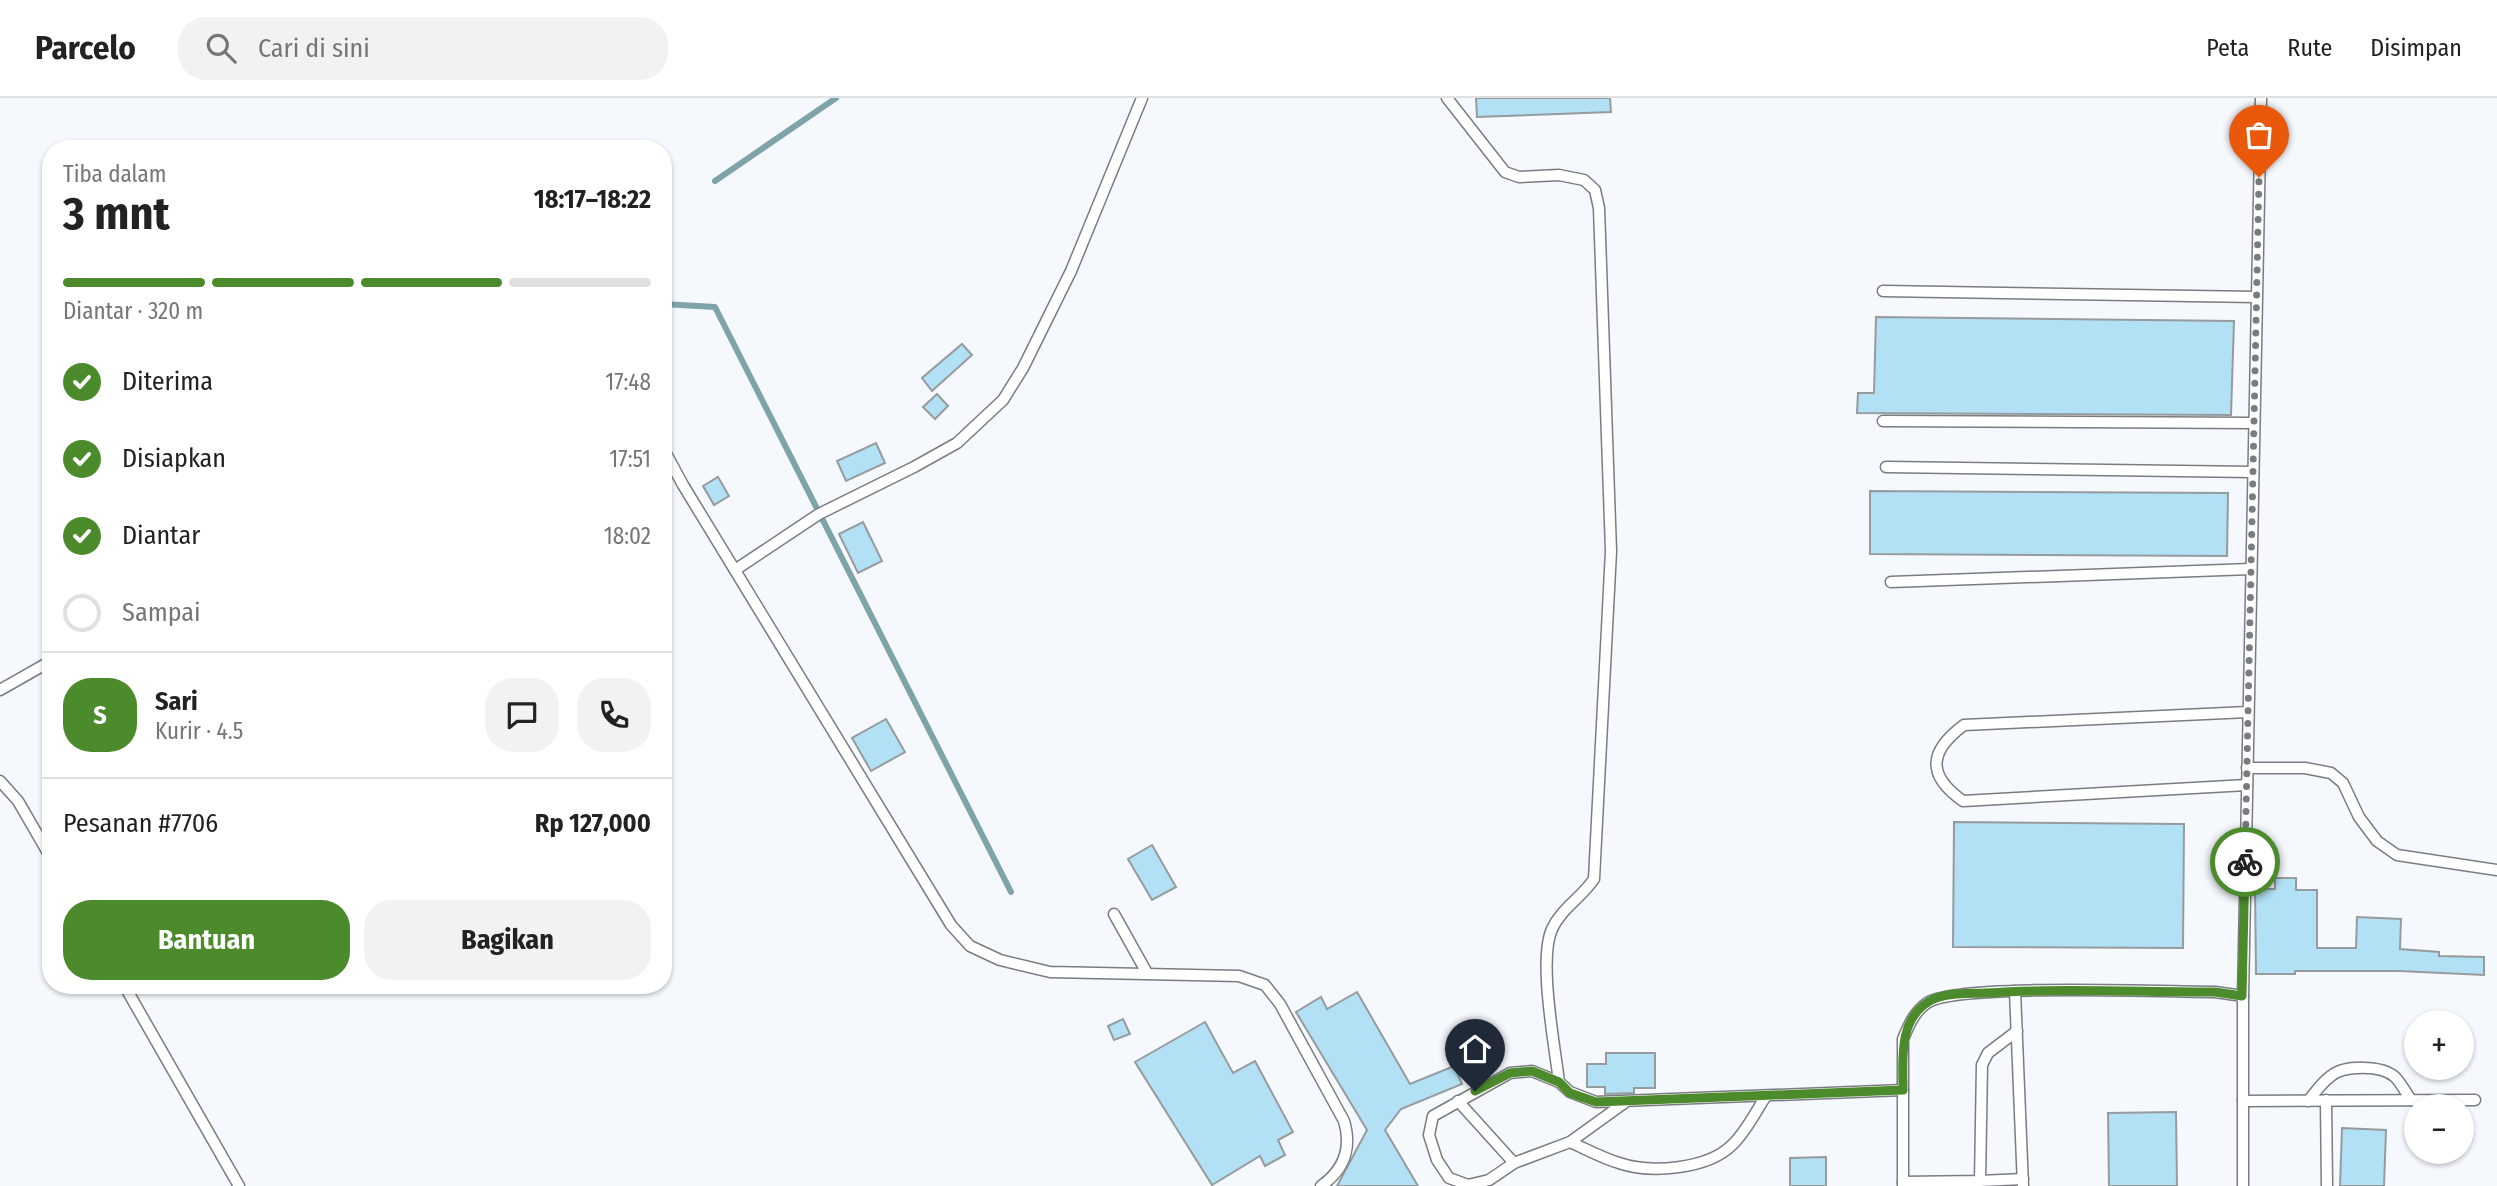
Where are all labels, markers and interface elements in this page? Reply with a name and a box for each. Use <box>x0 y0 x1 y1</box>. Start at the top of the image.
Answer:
search box <box>178 17 668 80</box>
text: Parcelo <box>35 28 136 68</box>
icon: search <box>202 29 240 67</box>
text: Cari di sini <box>258 33 370 64</box>
text: Peta <box>2206 34 2249 62</box>
text: Rute <box>2287 34 2332 62</box>
text: Disimpan <box>2370 34 2462 62</box>
pin <box>2229 105 2289 177</box>
icon: bag <box>2240 116 2278 154</box>
text: Tiba dalam <box>63 160 166 188</box>
text: 18:17–18:22 <box>534 184 651 215</box>
text: 3 mnt <box>63 186 170 241</box>
text: Diantar · 320 m <box>63 297 203 325</box>
icon: check <box>63 363 101 401</box>
text: Diterima <box>122 366 213 397</box>
text: 17:48 <box>605 368 651 396</box>
icon: check <box>63 440 101 478</box>
text: Disiapkan <box>122 443 226 474</box>
text: 17:51 <box>609 445 651 473</box>
icon: check <box>63 517 101 555</box>
text: Diantar <box>122 520 200 551</box>
text: 18:02 <box>604 522 651 550</box>
text: Sampai <box>122 597 201 628</box>
button: chat <box>485 678 559 752</box>
button: phone <box>577 678 651 752</box>
text: Sari <box>155 686 198 717</box>
text: S <box>93 700 107 731</box>
text: Kurir · 4.5 <box>155 717 243 745</box>
text: Pesanan #7706 <box>63 808 218 839</box>
text: Rp 127,000 <box>535 808 651 839</box>
courier <box>2210 827 2280 897</box>
icon: bike <box>2226 843 2264 881</box>
button: Bantuan <box>63 900 350 980</box>
button: Bagikan <box>364 900 651 980</box>
map controls <box>2404 1010 2474 1164</box>
button: + <box>2404 1010 2474 1080</box>
pin <box>1445 1019 1505 1091</box>
icon: home <box>1456 1030 1494 1068</box>
button: − <box>2404 1094 2474 1164</box>

